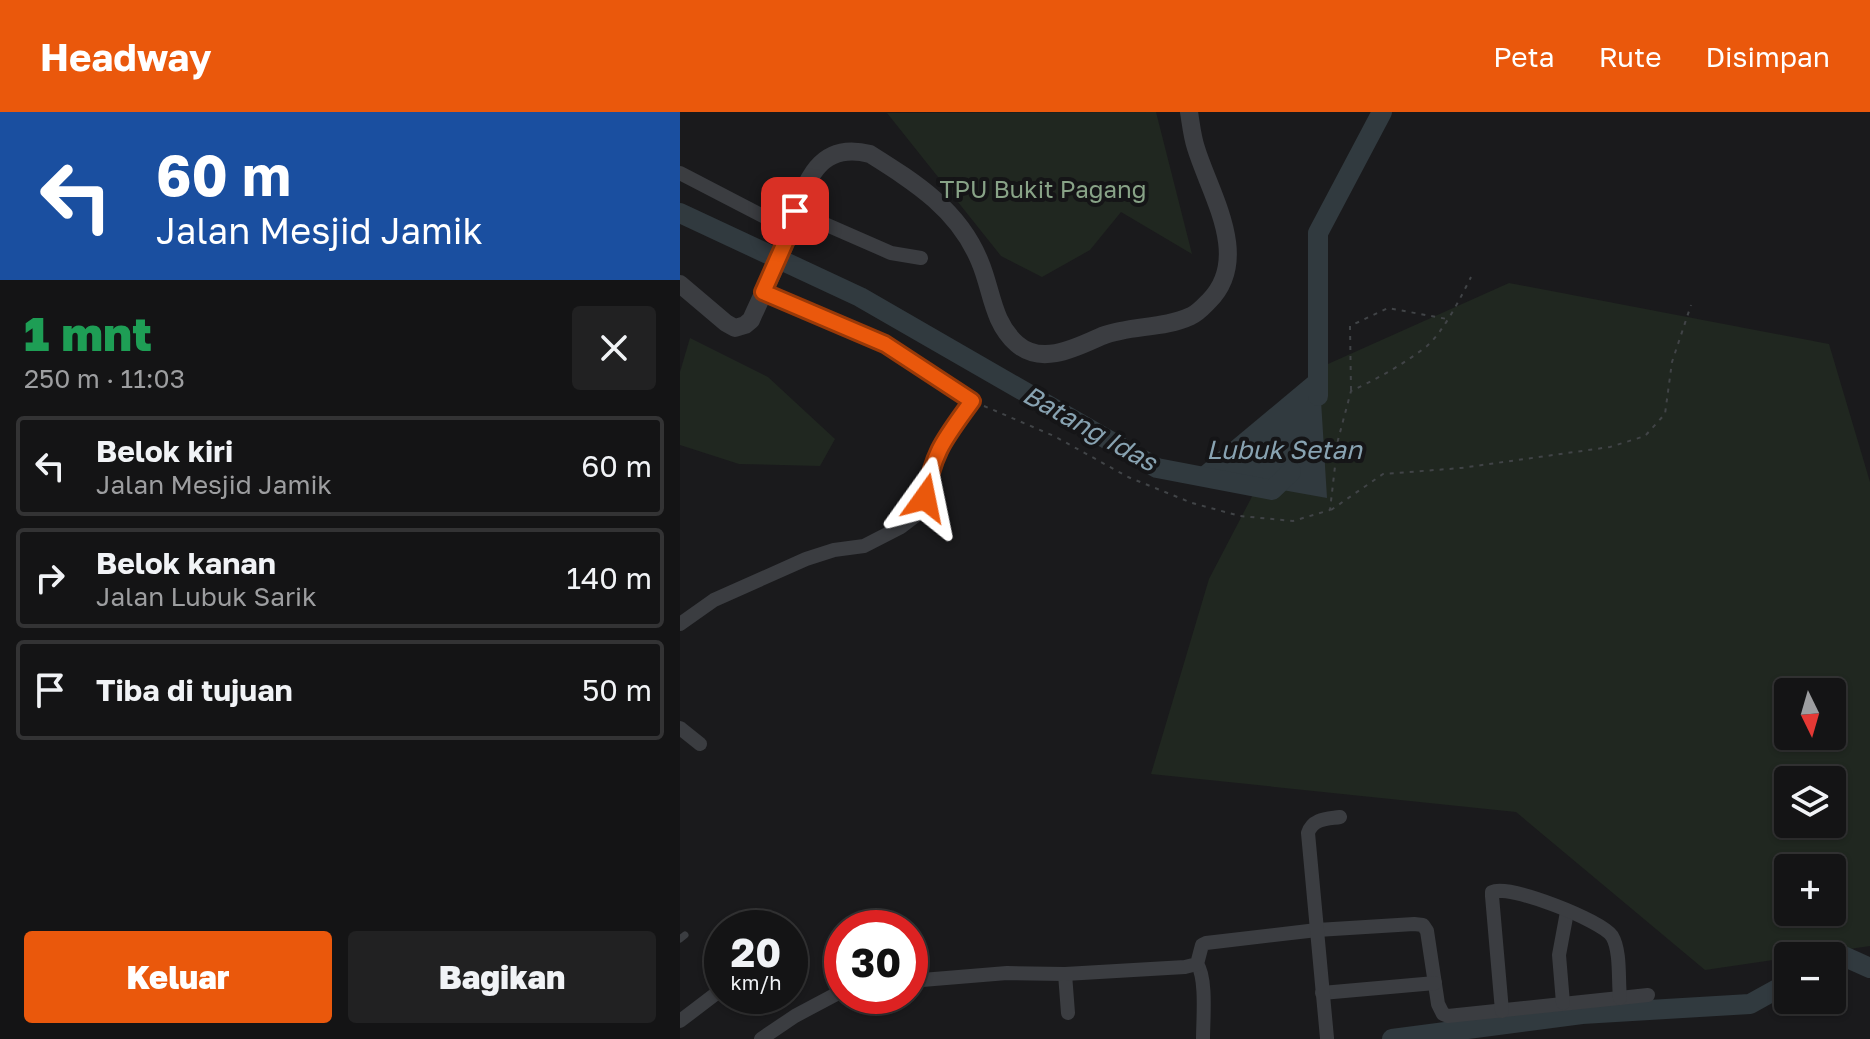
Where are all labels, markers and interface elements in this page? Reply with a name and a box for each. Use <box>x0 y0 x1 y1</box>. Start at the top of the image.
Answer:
text: Headway <box>40 34 212 79</box>
text: Peta <box>1493 40 1555 73</box>
text: Rute <box>1599 40 1662 73</box>
text: Disimpan <box>1706 40 1830 73</box>
text: 60 m <box>156 141 291 208</box>
icon: left <box>24 144 128 248</box>
park label: TPU Bukit Pagang <box>939 174 1147 203</box>
pin <box>761 177 829 245</box>
icon: arrive <box>773 189 817 233</box>
text: Jalan Mesjid Jamik <box>156 209 483 252</box>
text: 1 mnt <box>24 304 152 362</box>
button: close <box>572 306 656 390</box>
text: 250 m · 11:03 <box>24 363 185 394</box>
water label: Batang Idas <box>1018 379 1163 478</box>
text: Belok kiri <box>96 433 233 469</box>
water label: Lubuk Setan <box>1206 434 1363 465</box>
icon: left <box>28 444 72 488</box>
text: 60 m <box>581 448 652 484</box>
position arrow <box>883 456 967 540</box>
text: Jalan Mesjid Jamik <box>96 469 332 500</box>
text: Belok kanan <box>96 545 276 581</box>
icon: right <box>28 556 72 600</box>
text: 140 m <box>567 560 652 596</box>
text: Jalan Lubuk Sarik <box>96 581 317 612</box>
icon: arrive <box>28 668 72 712</box>
text: Tiba di tujuan <box>96 672 293 708</box>
text: 50 m <box>582 672 652 708</box>
north arrow <box>1774 678 1846 750</box>
map controls <box>1774 678 1846 1014</box>
button: layers <box>1774 766 1846 838</box>
button: + <box>1774 854 1846 926</box>
speed limit sign: 30 <box>824 910 928 1014</box>
text: 20 <box>731 928 781 976</box>
button: Keluar <box>24 931 332 1023</box>
button: Bagikan <box>348 931 656 1023</box>
button: − <box>1774 942 1846 1014</box>
text: km/h <box>731 970 781 994</box>

